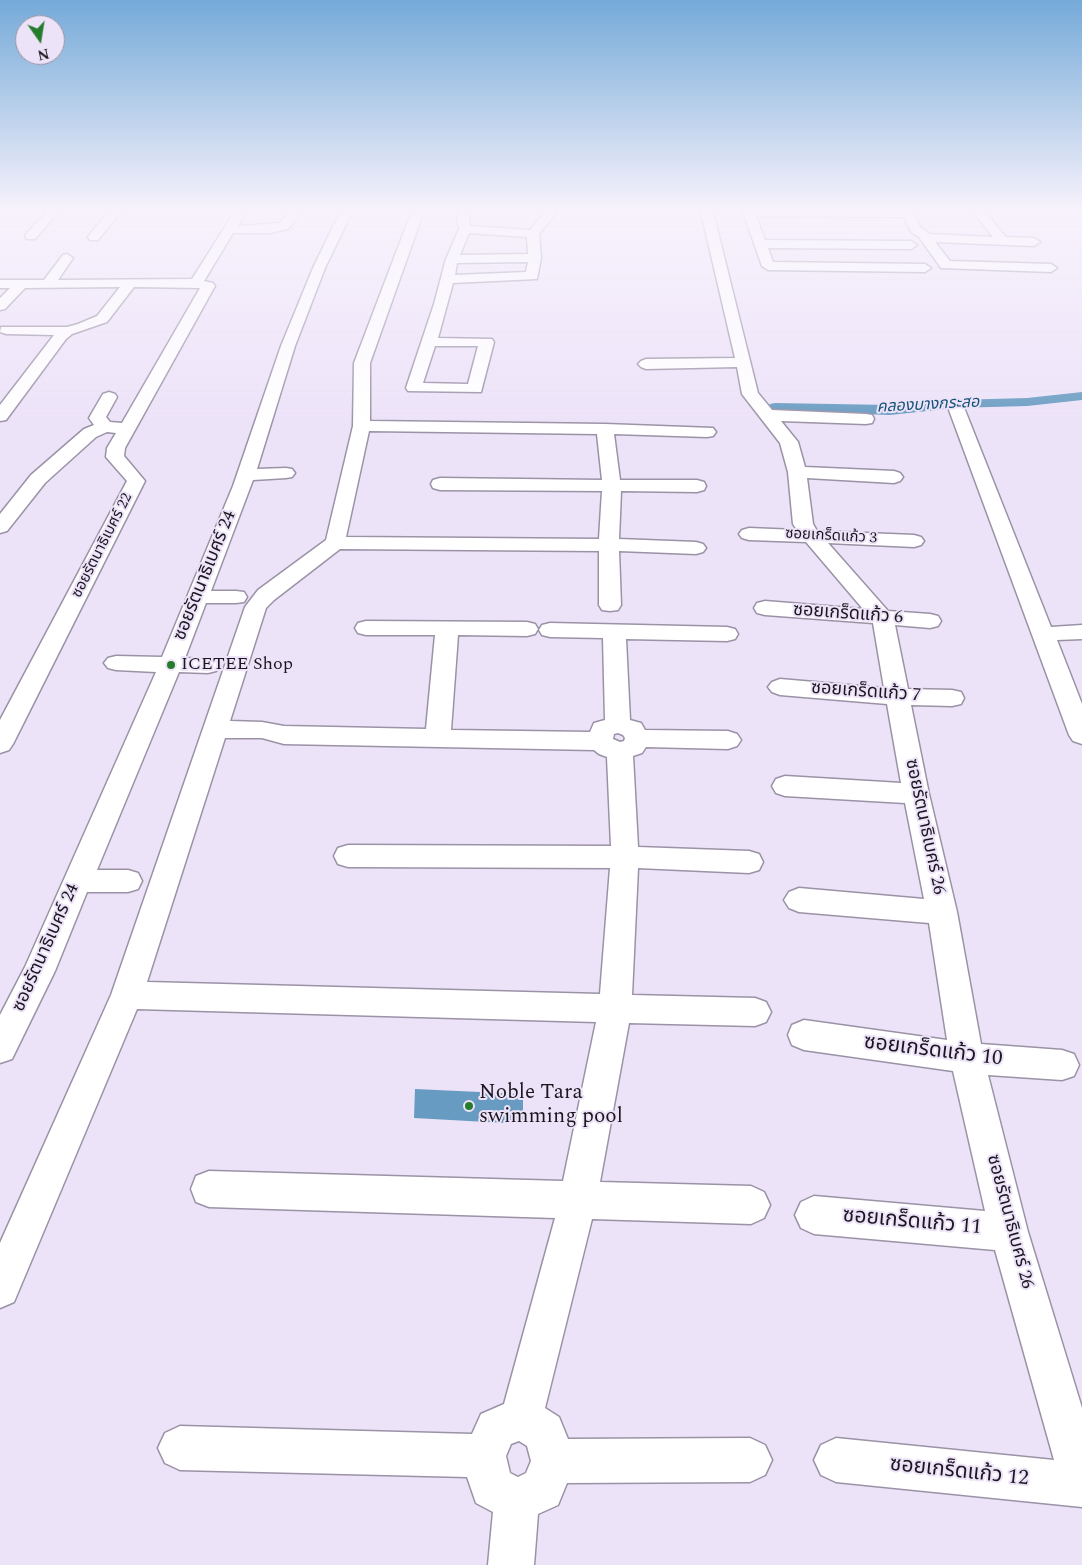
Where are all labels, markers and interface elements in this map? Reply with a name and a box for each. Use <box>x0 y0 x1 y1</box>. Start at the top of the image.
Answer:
north arrow <box>15 15 65 65</box>
text: N <box>35 43 51 66</box>
water label: คลองบางกระสอ <box>876 394 980 418</box>
street label: ซอยรัตนาธิเบศร์ 22 <box>69 491 137 601</box>
street label: ซอยรัตนาธิเบศร์ 24 <box>170 508 242 644</box>
street label: ซอยเกร็ดแก้ว 3 <box>785 526 877 548</box>
street label: ซอยเกร็ดแก้ว 6 <box>792 600 904 630</box>
place label: ICETEE Shop <box>181 654 293 676</box>
marker: ICETEE Shop <box>165 659 177 671</box>
street label: ซอยเกร็ดแก้ว 7 <box>810 678 922 708</box>
street label: ซอยรัตนาธิเบศร์ 26 <box>899 757 949 897</box>
street label: ซอยรัตนาธิเบศร์ 24 <box>9 881 85 1015</box>
street label: ซอยเกร็ดแก้ว 10 <box>862 1031 1004 1073</box>
place label: Noble Tara swimming pool <box>479 1081 623 1131</box>
marker: Noble Tara swimming pool <box>463 1100 475 1112</box>
street label: ซอยรัตนาธิเบศร์ 26 <box>981 1153 1037 1291</box>
street label: ซอยเกร็ดแก้ว 11 <box>842 1204 982 1242</box>
street label: ซอยเกร็ดแก้ว 12 <box>888 1453 1030 1493</box>

